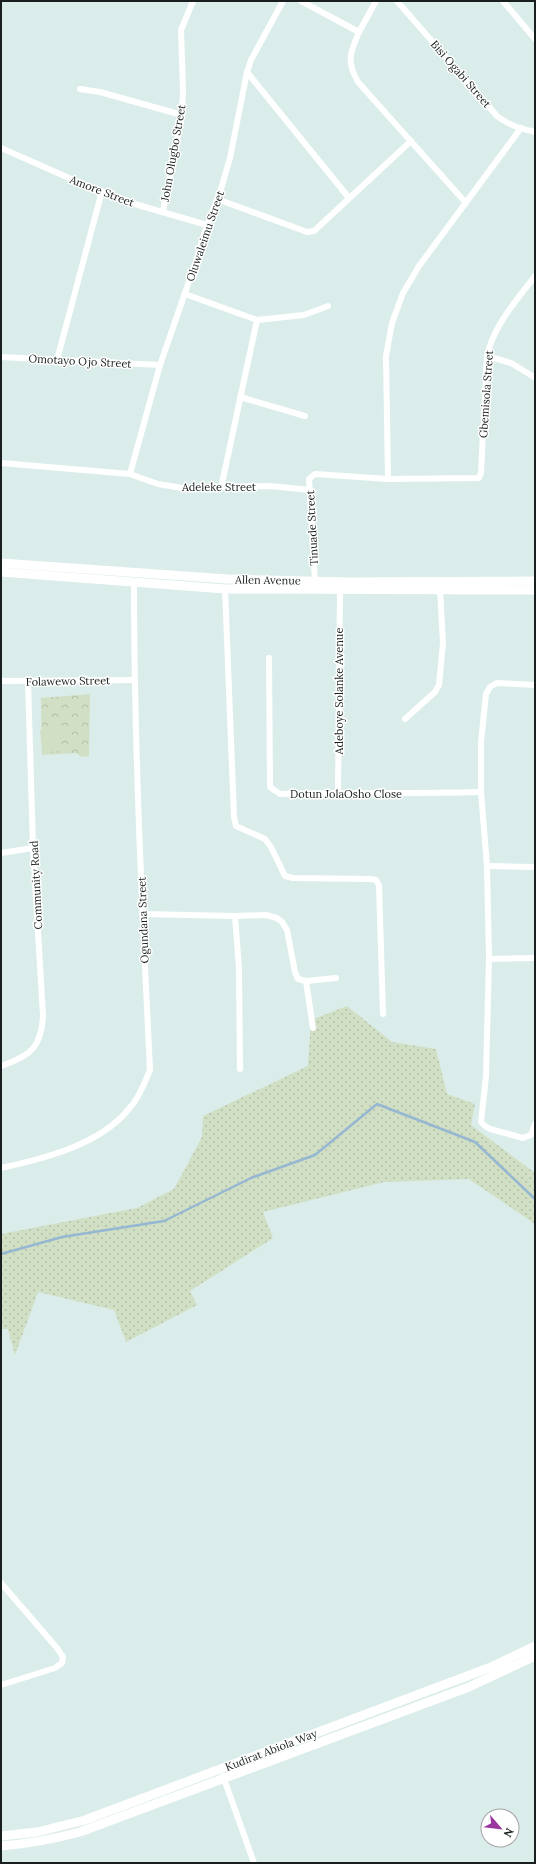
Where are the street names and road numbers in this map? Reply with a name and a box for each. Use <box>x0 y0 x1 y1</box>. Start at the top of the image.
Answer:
street label: Bisi Ogabi Street <box>428 37 495 111</box>
street label: John Olugbo Street <box>157 103 189 204</box>
street label: Amore Street <box>67 172 137 210</box>
street label: Oluwaleimu Street <box>183 188 227 283</box>
street label: Gbemisola Street <box>476 349 496 438</box>
street label: Omotayo Ojo Street <box>28 351 133 371</box>
street label: Adeleke Street <box>181 480 257 494</box>
street label: Tinuade Street <box>303 489 321 566</box>
street label: Allen Avenue <box>234 572 301 588</box>
street label: Adeboye Solanke Avenue <box>332 628 346 755</box>
street label: Folawewo Street <box>26 673 111 689</box>
street label: Dotun JolaOsho Close <box>290 787 402 801</box>
street label: Community Road <box>27 840 45 930</box>
street label: Ogundana Street <box>134 876 152 964</box>
street label: Kudirat Abiola Way <box>223 1726 319 1774</box>

